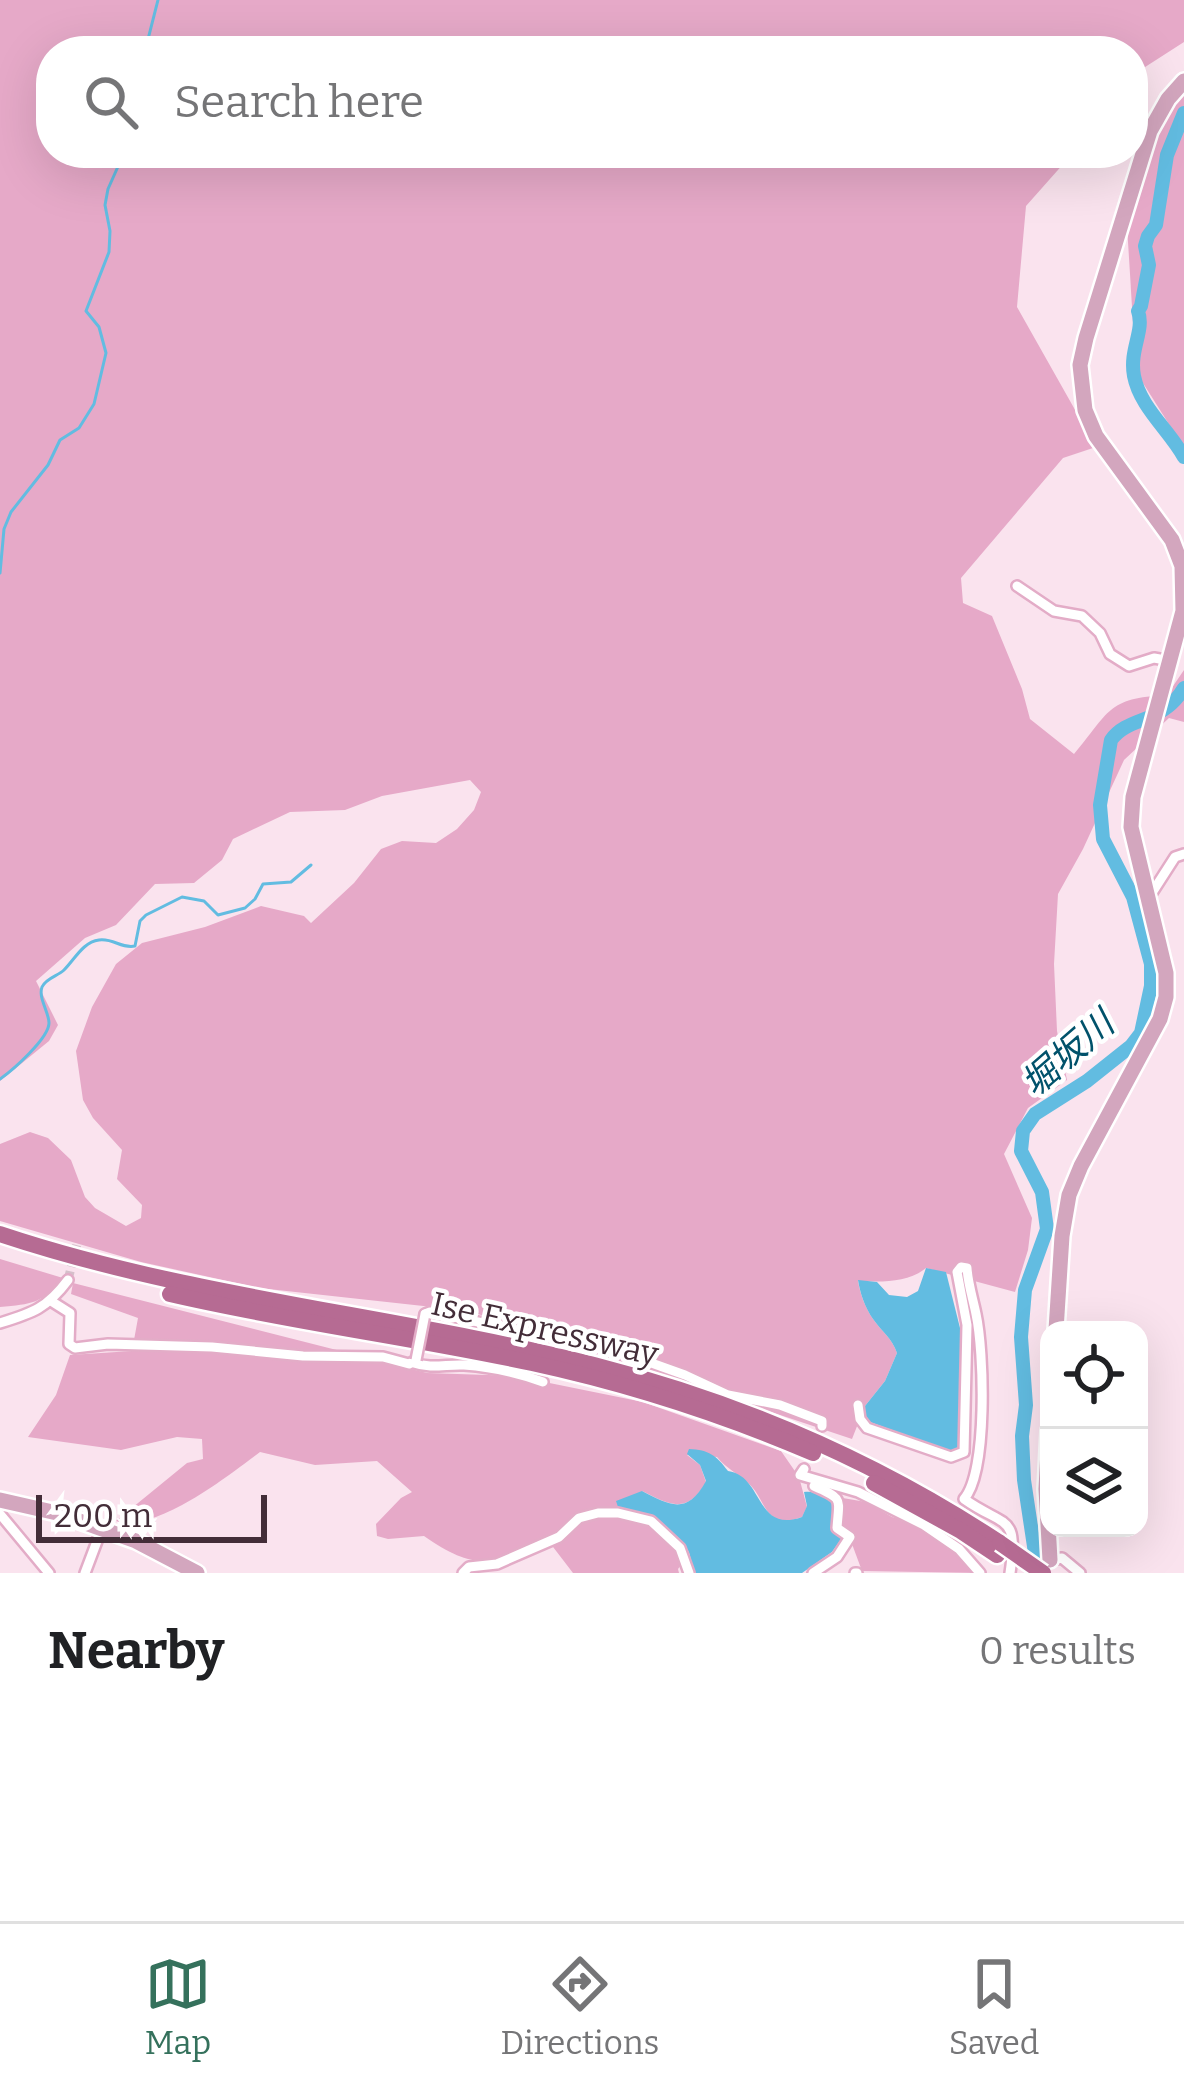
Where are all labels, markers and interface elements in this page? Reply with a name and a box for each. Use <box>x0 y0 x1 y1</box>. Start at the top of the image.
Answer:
search box <box>36 36 1148 168</box>
icon: search <box>78 69 144 135</box>
text: Search here <box>174 75 424 129</box>
water label: 堀坂川 <box>1012 999 1126 1106</box>
street label: Ise Expressway <box>427 1283 663 1375</box>
map controls <box>1040 1321 1148 1537</box>
button: locate <box>1040 1321 1148 1429</box>
button: layers <box>1040 1429 1148 1537</box>
scale bar <box>36 1489 267 1542</box>
text: 200 m <box>54 1496 152 1536</box>
text: Nearby <box>48 1620 224 1682</box>
text: 0 results <box>979 1628 1136 1674</box>
tab: Map <box>145 1951 211 2063</box>
tab: Directions <box>501 1951 659 2063</box>
tab: Saved <box>949 1951 1039 2063</box>

